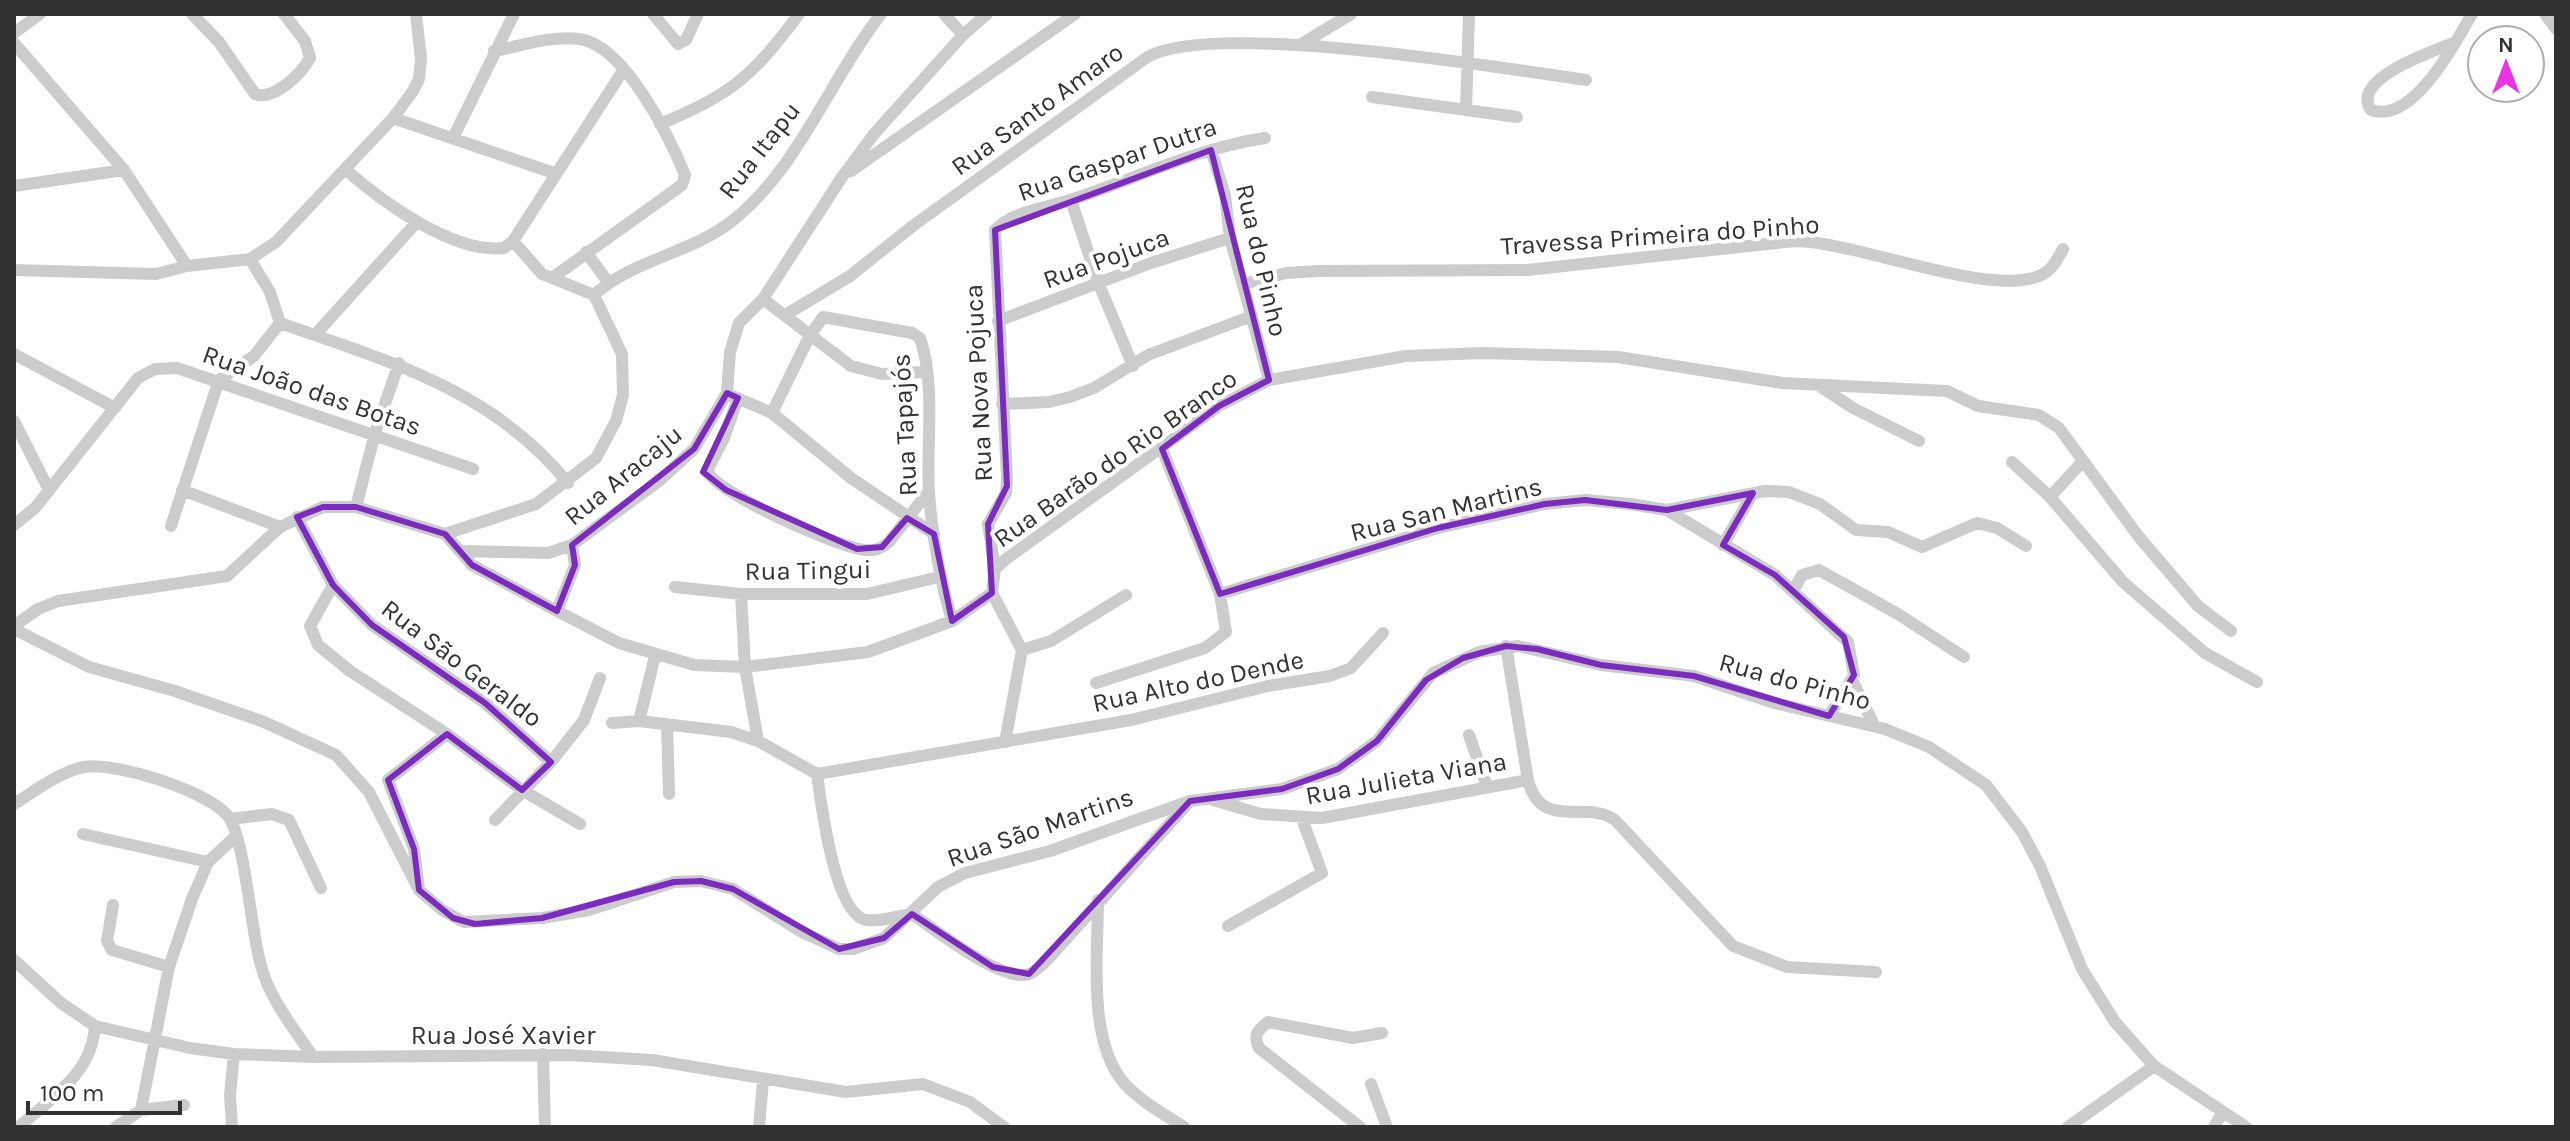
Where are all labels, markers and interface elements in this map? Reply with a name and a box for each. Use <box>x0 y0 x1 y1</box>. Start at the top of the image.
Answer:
north arrow <box>2466 24 2546 104</box>
text: N <box>2498 32 2514 58</box>
street label: Rua Santo Amaro <box>945 37 1129 182</box>
street label: Rua Itapu <box>712 96 807 205</box>
street label: Rua Gaspar Dutra <box>1014 111 1221 208</box>
street label: Rua do Pinho <box>1229 181 1294 339</box>
street label: Travessa Primeira do Pinho <box>1500 209 1820 262</box>
street label: Rua Pojuca <box>1039 221 1174 296</box>
street label: Rua Nova Pojuca <box>958 283 999 483</box>
street label: Rua João das Botas <box>198 339 425 442</box>
street label: Rua Tapajós <box>885 353 924 497</box>
street label: Rua Barão do Rio Branco <box>988 363 1243 554</box>
street label: Rua Aracaju <box>558 419 688 532</box>
street label: Rua San Martins <box>1347 471 1545 548</box>
street label: Rua Tingui <box>744 554 872 587</box>
street label: Rua São Geraldo <box>375 593 548 734</box>
street label: Rua Alto do Dende <box>1090 644 1307 719</box>
street label: Rua do Pinho <box>1716 646 1874 717</box>
street label: Rua Julieta Viana <box>1303 746 1509 811</box>
street label: Rua São Martins <box>943 781 1137 874</box>
street label: Rua José Xavier <box>411 1020 596 1051</box>
scale bar <box>28 1065 180 1115</box>
text: 100 m <box>40 1079 105 1107</box>

